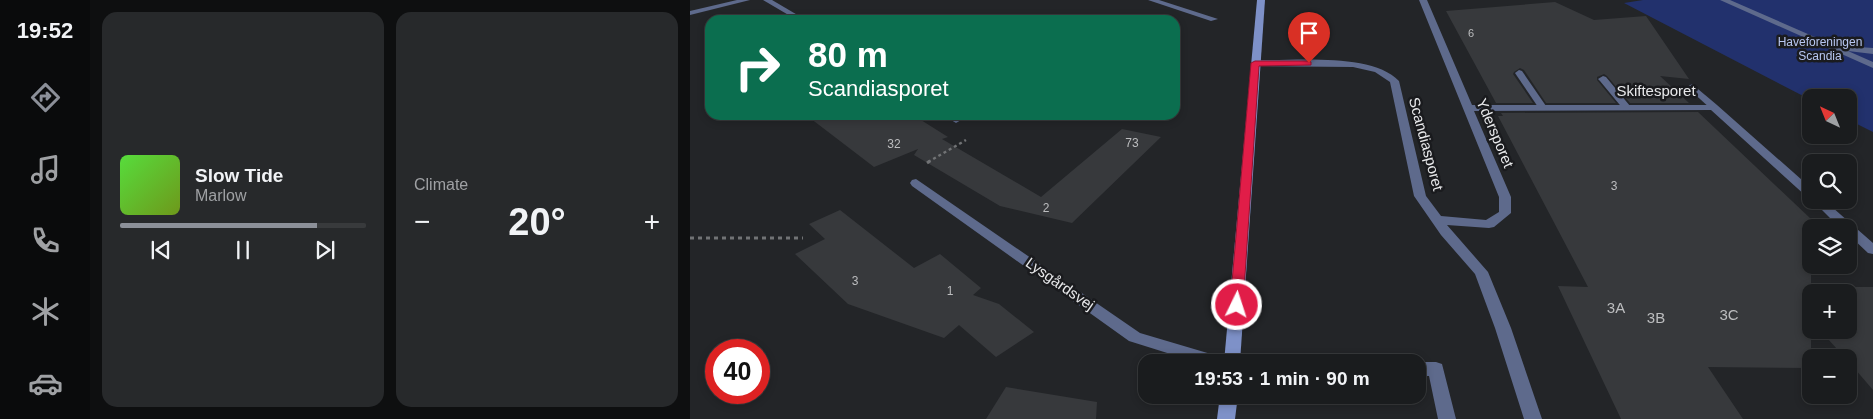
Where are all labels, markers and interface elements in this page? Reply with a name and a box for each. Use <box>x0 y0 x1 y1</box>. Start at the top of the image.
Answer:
pin <box>1288 12 1330 63</box>
text: 19:52 <box>17 18 73 43</box>
icon: arrive <box>1295 19 1323 47</box>
house number: 6 <box>1468 27 1474 39</box>
icon: right <box>725 35 790 100</box>
text: 80 m <box>808 35 888 74</box>
park label: Haveforeningen Scandia <box>1778 35 1862 63</box>
text: Scandiasporet <box>808 76 949 101</box>
icon: directions <box>28 80 63 115</box>
street label: Skiftesporet <box>1616 82 1696 99</box>
north arrow <box>1802 89 1858 144</box>
map controls <box>1802 89 1857 404</box>
street label: Scandiasporet <box>1406 95 1447 193</box>
street label: Ydersporet <box>1473 96 1518 171</box>
house number: 73 <box>1125 136 1139 150</box>
house number: 32 <box>887 137 901 151</box>
icon: music <box>28 152 63 187</box>
button: search <box>1802 154 1857 209</box>
text: Slow Tide <box>195 165 283 186</box>
text: Climate <box>414 176 468 193</box>
house number: 3 <box>1611 179 1618 193</box>
text: Marlow <box>195 187 247 204</box>
text: 20° <box>508 201 566 243</box>
house number: 2 <box>1043 201 1050 215</box>
text: − <box>414 206 430 237</box>
text: + <box>644 206 660 237</box>
button: layers <box>1802 219 1857 274</box>
icon: phone <box>28 223 63 258</box>
icon: previous <box>147 236 175 264</box>
icon: pause <box>229 236 257 264</box>
icon: next <box>311 236 339 264</box>
street label: Lysgårdsvej <box>1023 254 1098 313</box>
house number: 3 <box>852 274 859 288</box>
position arrow <box>1210 278 1262 330</box>
house number: 1 <box>947 284 954 298</box>
button: + <box>1802 284 1857 339</box>
icon: climate <box>28 294 63 329</box>
house number: 3A <box>1607 299 1625 316</box>
house number: 3C <box>1719 306 1739 323</box>
house number: 3B <box>1647 309 1665 326</box>
speed limit sign: 40 <box>705 339 770 404</box>
button: − <box>1802 349 1857 404</box>
icon: car <box>28 366 63 401</box>
text: 19:53 · 1 min · 90 m <box>1194 368 1370 389</box>

